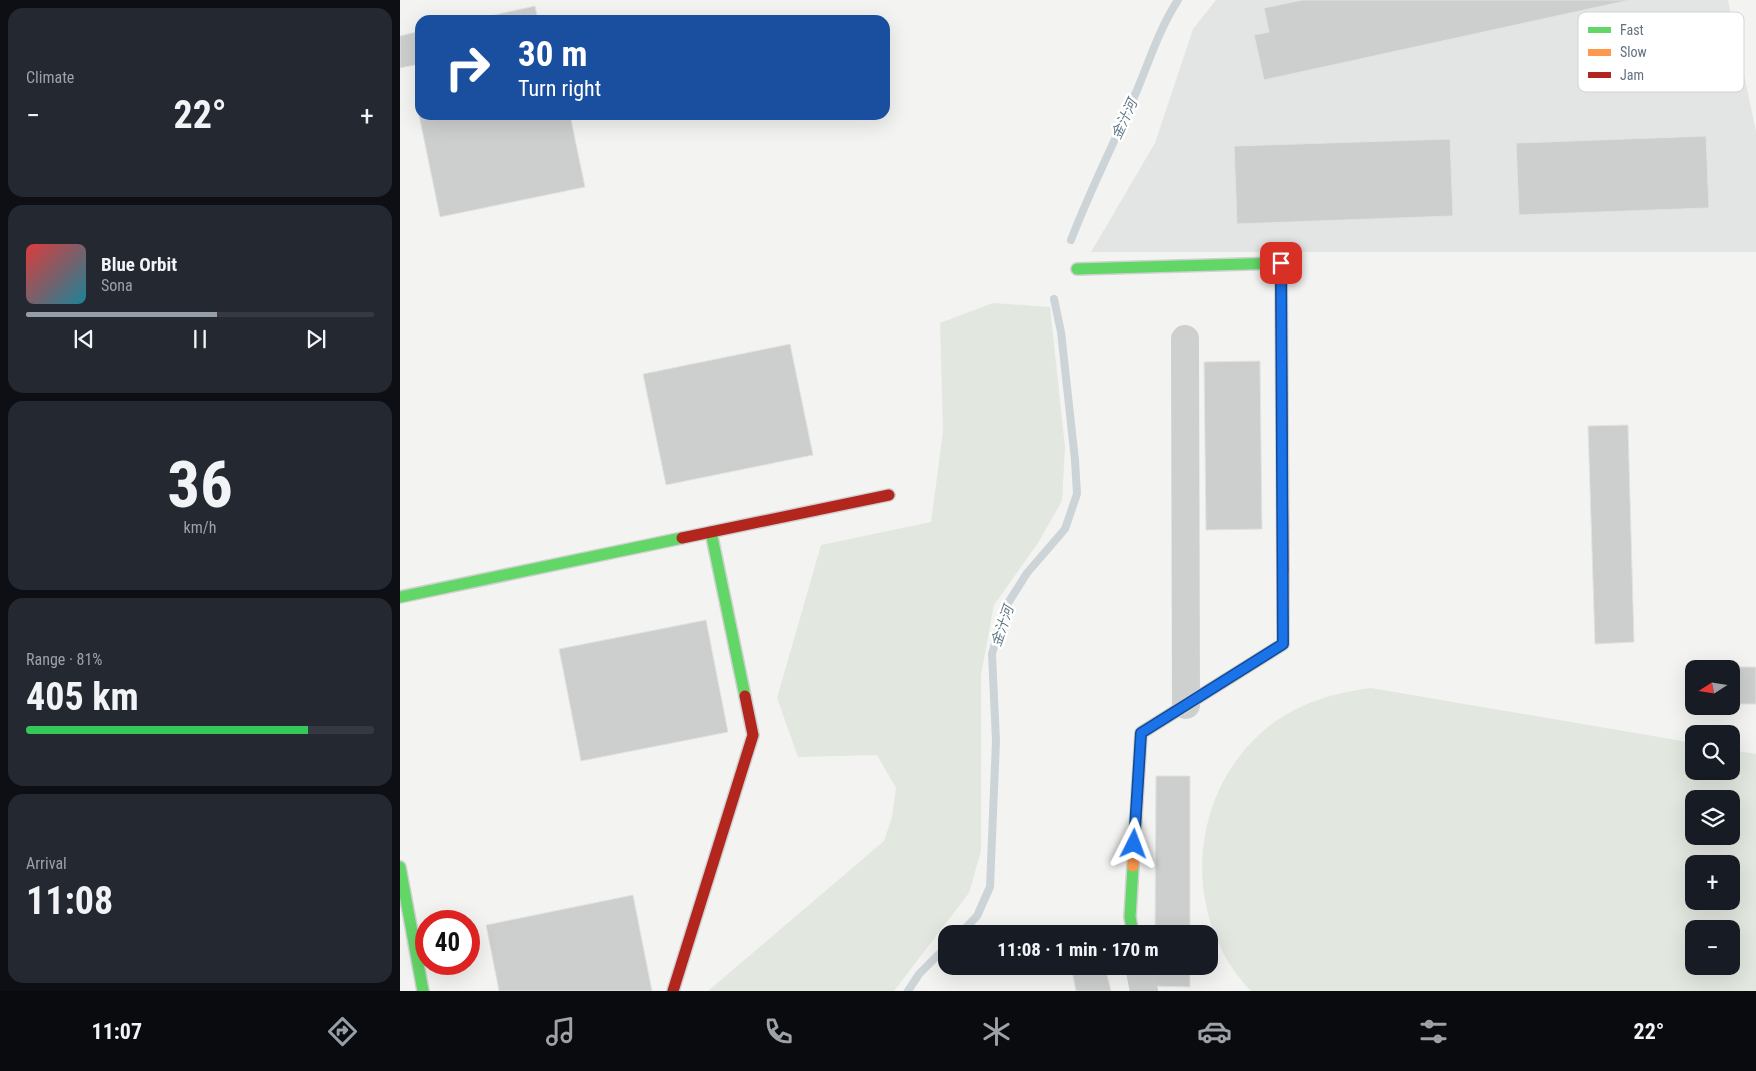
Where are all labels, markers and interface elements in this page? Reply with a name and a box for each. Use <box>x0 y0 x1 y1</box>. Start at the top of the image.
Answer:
legend <box>1578 12 1744 92</box>
text: Fast <box>1620 22 1644 38</box>
text: 30 m <box>518 34 587 75</box>
icon: right <box>435 35 500 100</box>
text: Slow <box>1620 44 1647 60</box>
text: Jam <box>1620 67 1644 83</box>
text: Climate <box>26 68 74 87</box>
text: Turn right <box>518 76 601 101</box>
text: 22° <box>173 93 227 137</box>
water label: 金汁河 <box>1108 94 1141 141</box>
text: − <box>26 99 40 132</box>
text: + <box>360 99 374 132</box>
pin <box>1260 242 1302 284</box>
icon: arrive <box>1267 249 1295 277</box>
text: Blue Orbit <box>101 253 177 276</box>
text: Sona <box>101 276 133 295</box>
icon: previous <box>70 325 98 353</box>
icon: pause <box>186 325 214 353</box>
icon: next <box>302 325 330 353</box>
text: 36 <box>167 447 233 523</box>
text: km/h <box>184 518 216 537</box>
water label: 金汁河 <box>988 601 1017 648</box>
text: Range · 81% <box>26 650 102 669</box>
north arrow <box>1685 660 1740 715</box>
map controls <box>1685 660 1740 975</box>
text: 405 km <box>26 675 139 719</box>
button: search <box>1685 725 1740 780</box>
button: layers <box>1685 790 1740 845</box>
position arrow <box>1107 817 1159 869</box>
text: Arrival <box>26 854 67 873</box>
button: + <box>1685 855 1740 910</box>
text: 11:08 <box>26 879 113 923</box>
speed limit sign: 40 <box>415 910 480 975</box>
button: − <box>1685 920 1740 975</box>
text: 11:08 · 1 min · 170 m <box>997 938 1159 961</box>
icon: directions <box>325 1014 360 1049</box>
icon: music <box>543 1014 578 1049</box>
icon: phone <box>761 1014 796 1049</box>
icon: climate <box>979 1014 1014 1049</box>
icon: car <box>1197 1014 1232 1049</box>
icon: filters <box>1416 1014 1451 1049</box>
text: 11:07 <box>92 1019 142 1044</box>
text: 22° <box>1634 1019 1664 1044</box>

